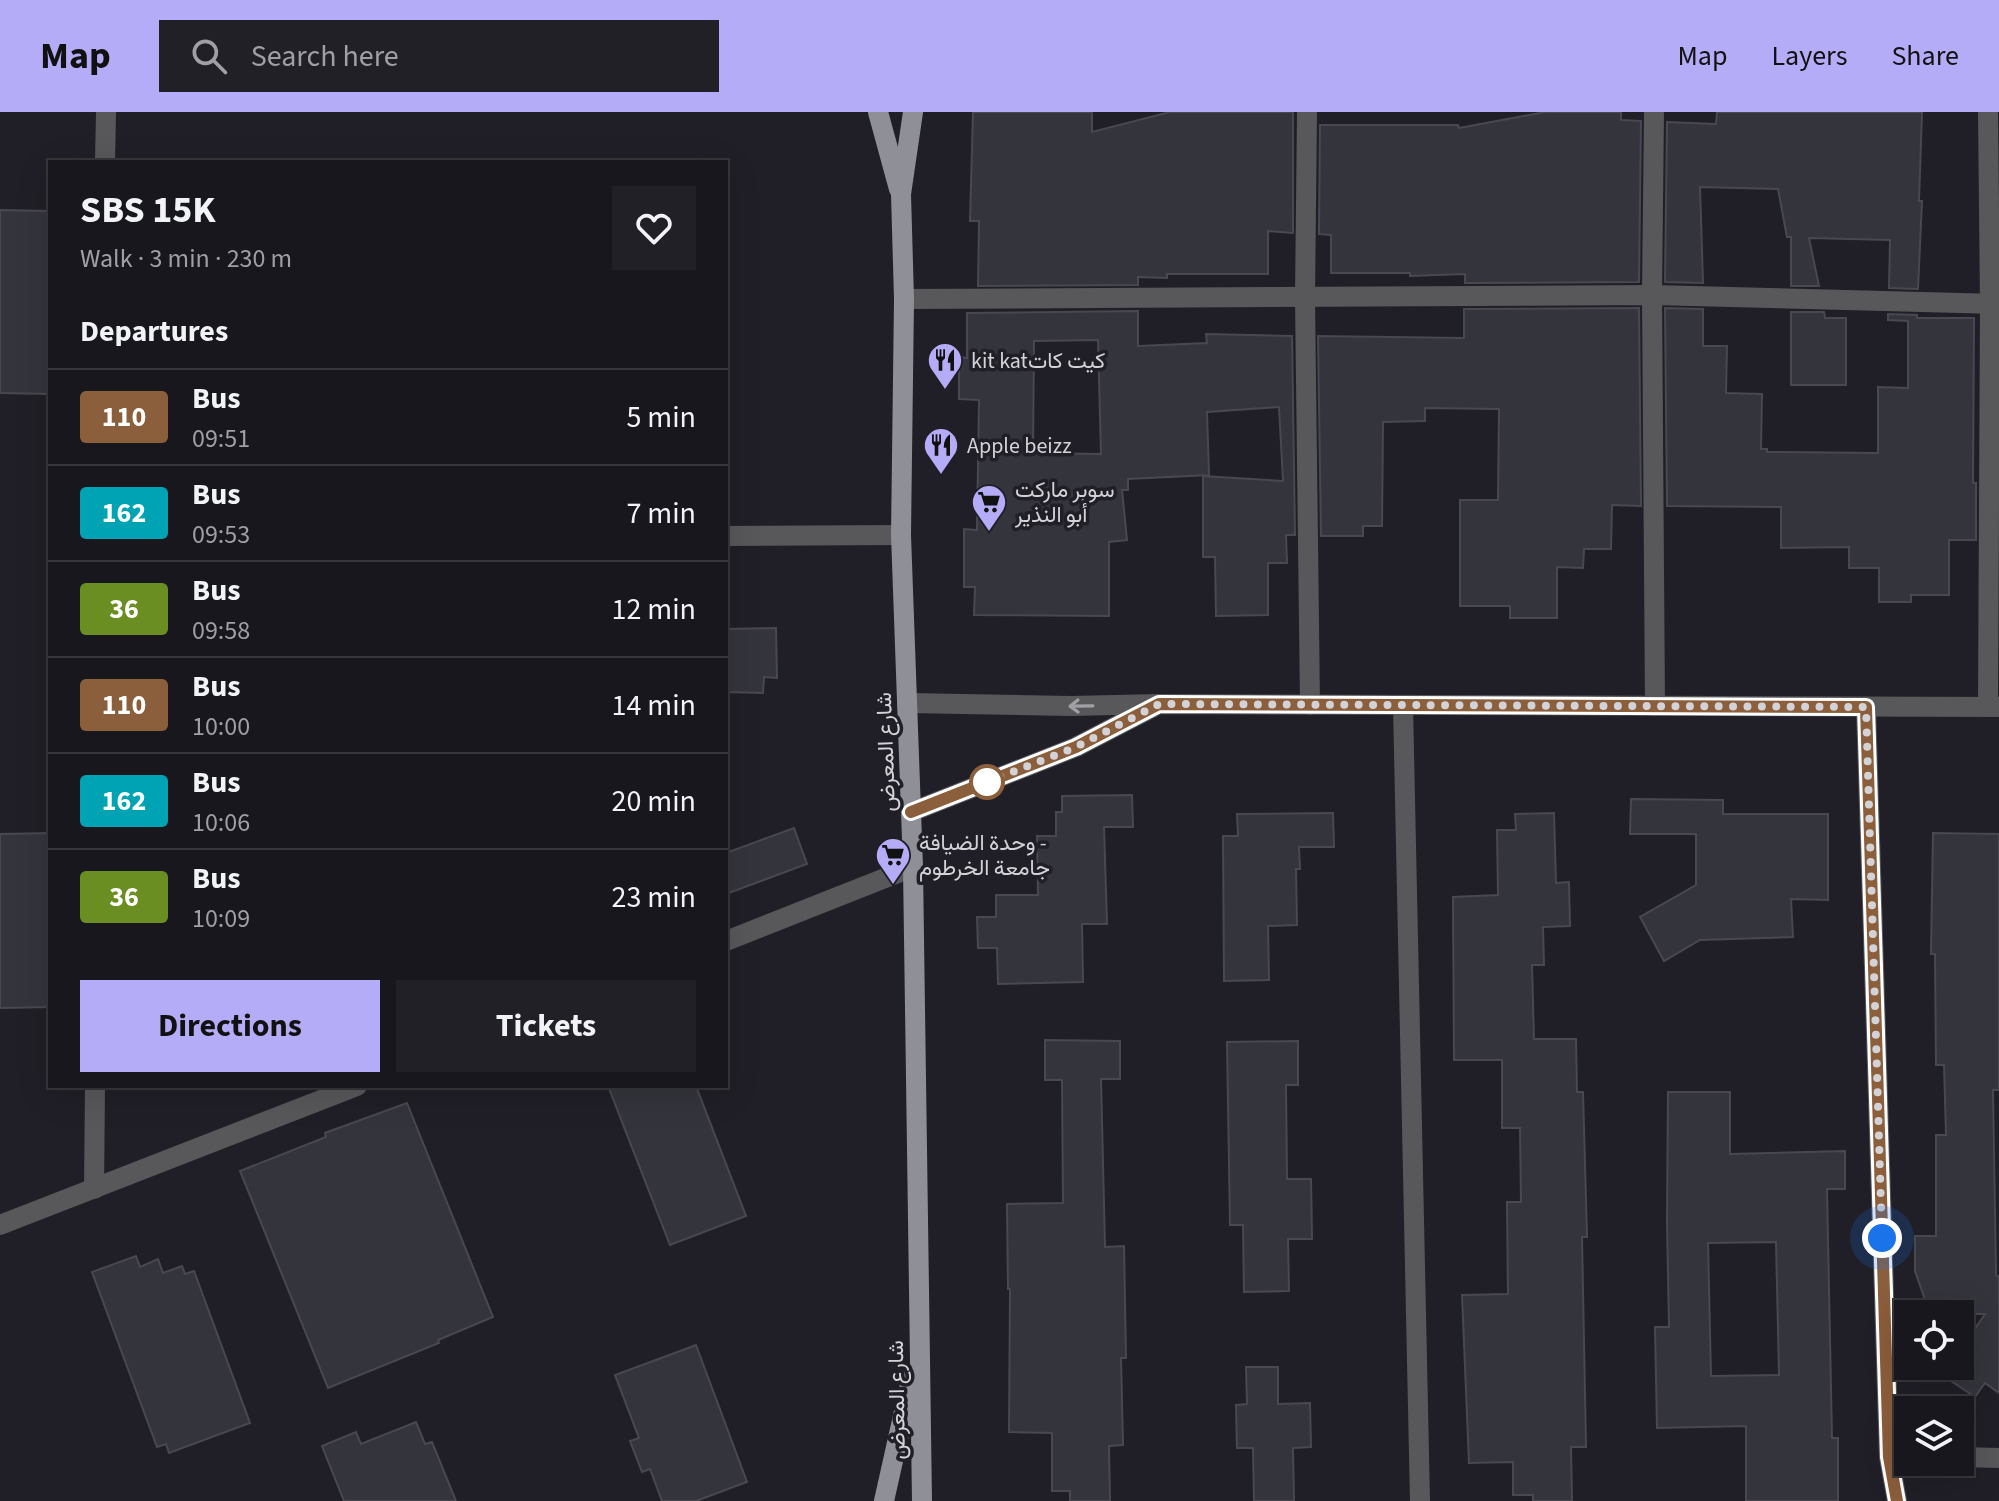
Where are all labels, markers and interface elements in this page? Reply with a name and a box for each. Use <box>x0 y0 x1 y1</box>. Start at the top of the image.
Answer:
search box <box>159 20 719 92</box>
text: Map <box>40 29 111 83</box>
icon: search <box>187 34 231 78</box>
text: Search here <box>251 35 399 78</box>
text: Map <box>1677 36 1727 76</box>
text: Layers <box>1771 36 1847 76</box>
text: Share <box>1891 36 1959 76</box>
text: SBS 15K <box>80 183 216 237</box>
button: heart <box>612 186 696 270</box>
text: Walk · 3 min · 230 m <box>80 240 292 277</box>
text: Departures <box>80 310 228 353</box>
restaurant icon: kit katكيت كات <box>926 341 964 391</box>
place label: kit katكيت كات <box>971 345 1106 377</box>
text: Bus <box>192 377 240 420</box>
text: 5 min <box>626 396 696 439</box>
text: 110 <box>102 397 146 437</box>
text: 09:51 <box>192 420 250 457</box>
restaurant icon: Apple beizz <box>922 426 960 476</box>
place label: Apple beizz <box>967 430 1071 462</box>
text: Bus <box>192 473 240 516</box>
place label: سوبر ماركت أبو النذير <box>1014 474 1115 531</box>
supermarket icon: سوبر ماركت أبو النذير <box>970 483 1008 533</box>
text: 7 min <box>626 492 696 535</box>
text: 162 <box>102 493 146 533</box>
text: 09:53 <box>192 516 250 553</box>
text: Bus <box>192 569 240 612</box>
text: 12 min <box>612 588 696 631</box>
text: 36 <box>109 589 139 629</box>
text: 09:58 <box>192 612 250 649</box>
text: Bus <box>192 665 240 708</box>
text: 14 min <box>612 684 696 727</box>
text: 110 <box>102 685 146 725</box>
street label: شارع المعرض <box>868 692 904 812</box>
one-way arrow <box>1068 698 1095 713</box>
text: 10:00 <box>192 708 250 745</box>
text: Bus <box>192 761 240 804</box>
unlabelled marker <box>970 765 1004 799</box>
text: 20 min <box>612 780 696 823</box>
text: 162 <box>102 781 146 821</box>
text: 10:06 <box>192 804 250 841</box>
place label: وحدة الضيافة - جامعة الخرطوم <box>919 827 1050 884</box>
supermarket icon: وحدة الضيافة - جامعة الخرطوم <box>874 836 912 886</box>
text: Bus <box>192 857 240 900</box>
text: 23 min <box>612 876 696 919</box>
text: 36 <box>109 877 139 917</box>
text: 10:09 <box>192 900 250 937</box>
button: Directions <box>80 980 380 1072</box>
button: Tickets <box>396 980 696 1072</box>
your location <box>1862 1218 1902 1258</box>
map controls <box>1894 1300 1974 1476</box>
button: locate <box>1894 1300 1974 1380</box>
street label: شارع المعرض <box>880 1340 914 1460</box>
button: layers <box>1894 1396 1974 1476</box>

